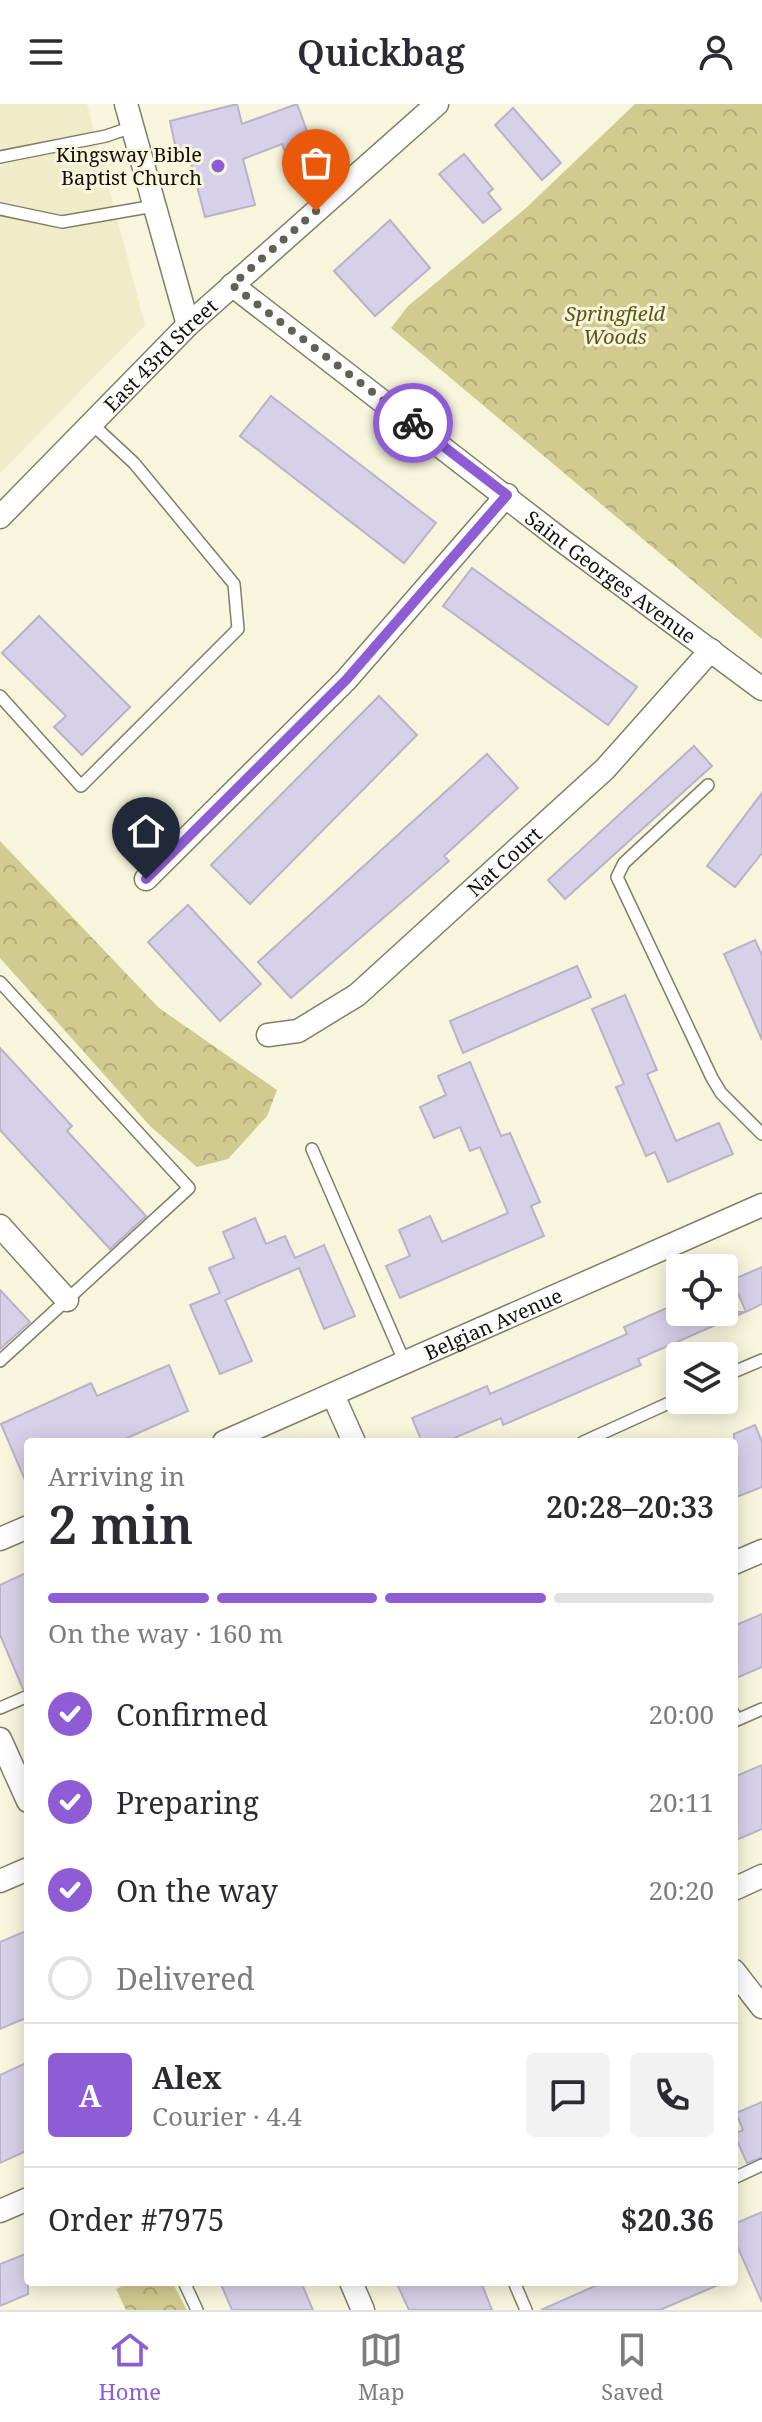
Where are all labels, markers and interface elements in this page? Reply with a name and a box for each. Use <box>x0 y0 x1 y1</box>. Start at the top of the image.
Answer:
text: Quickbag <box>297 28 465 77</box>
icon: menu <box>24 30 68 74</box>
icon: person <box>694 30 738 74</box>
pin <box>282 129 350 211</box>
place label: Kingsway Bible Baptist Church <box>56 141 202 191</box>
icon: bag <box>294 141 338 185</box>
marker: Kingsway Bible Baptist Church <box>209 157 227 175</box>
street label: East 43rd Street <box>97 292 223 417</box>
park label: Springfield Woods <box>565 300 666 350</box>
courier <box>373 383 453 463</box>
icon: bike <box>391 401 435 445</box>
street label: Saint Georges Avenue <box>520 504 702 649</box>
pin <box>112 797 180 879</box>
icon: home <box>124 809 168 853</box>
street label: Nat Court <box>461 820 547 902</box>
map controls <box>666 1254 738 1414</box>
button: locate <box>666 1254 738 1326</box>
street label: Belgian Avenue <box>420 1281 566 1366</box>
button: layers <box>666 1342 738 1414</box>
text: Arriving in <box>48 1458 185 1494</box>
text: 20:28–20:33 <box>546 1486 714 1527</box>
text: 2 min <box>48 1488 193 1559</box>
text: On the way · 160 m <box>48 1615 283 1651</box>
icon: check <box>48 1692 92 1736</box>
text: Confirmed <box>116 1694 268 1735</box>
text: 20:00 <box>648 1696 714 1732</box>
icon: check <box>48 1780 92 1824</box>
text: Preparing <box>116 1782 259 1823</box>
text: 20:11 <box>648 1784 714 1820</box>
icon: check <box>48 1868 92 1912</box>
text: On the way <box>116 1870 278 1911</box>
text: 20:20 <box>648 1872 714 1908</box>
text: Delivered <box>116 1958 255 1999</box>
button: chat <box>526 2053 610 2137</box>
button: phone <box>630 2053 714 2137</box>
text: Alex <box>152 2057 222 2098</box>
text: A <box>79 2075 101 2116</box>
text: Courier · 4.4 <box>152 2098 302 2134</box>
text: Order #7975 <box>48 2199 225 2240</box>
text: $20.36 <box>620 2199 714 2240</box>
tab: Home <box>98 2328 161 2406</box>
tab: Map <box>358 2328 404 2406</box>
tab: Saved <box>601 2328 664 2406</box>

